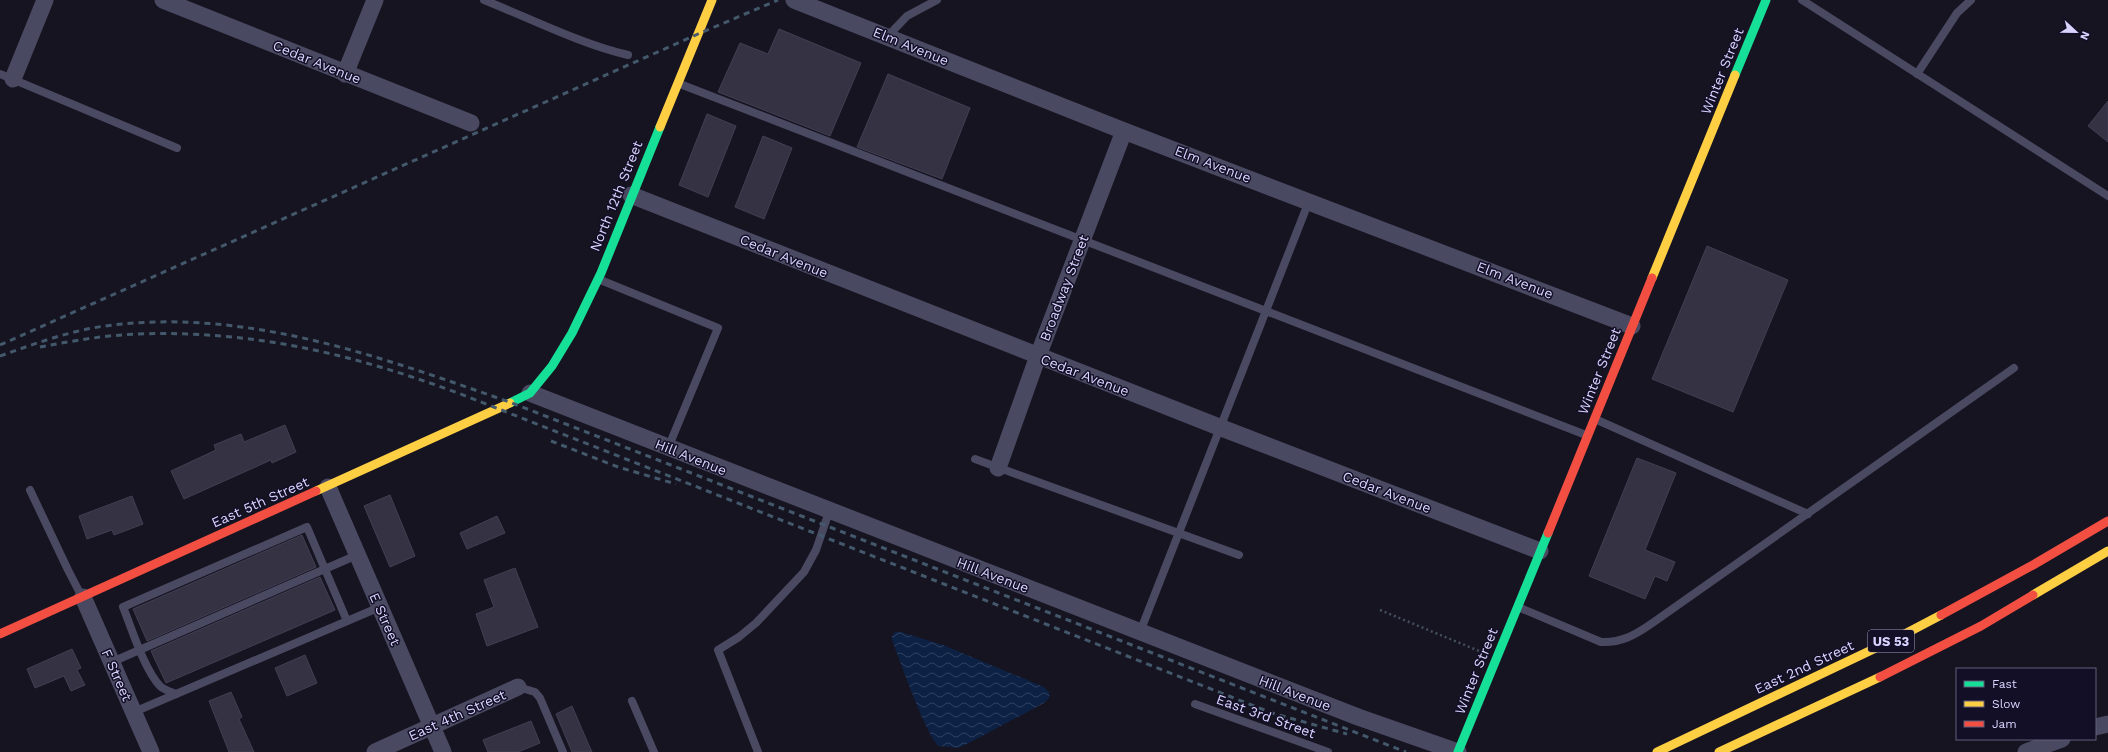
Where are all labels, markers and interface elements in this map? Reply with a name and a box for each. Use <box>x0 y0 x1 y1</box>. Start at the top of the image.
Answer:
north arrow <box>2056 12 2096 52</box>
street label: Elm Avenue <box>871 24 951 68</box>
street label: Winter Street <box>1697 25 1747 117</box>
text: N <box>2077 29 2092 42</box>
street label: Cedar Avenue <box>271 37 363 87</box>
street label: North 12th Street <box>586 138 646 254</box>
street label: Elm Avenue <box>1173 142 1253 186</box>
street label: Cedar Avenue <box>738 231 830 281</box>
street label: Broadway Street <box>1036 232 1092 343</box>
street label: Elm Avenue <box>1475 258 1555 302</box>
street label: Winter Street <box>1574 325 1624 417</box>
street label: Cedar Avenue <box>1038 351 1132 399</box>
street label: Hill Avenue <box>653 435 729 479</box>
street label: Cedar Avenue <box>1340 468 1434 516</box>
street label: East 5th Street <box>209 473 311 531</box>
street label: Hill Avenue <box>955 554 1031 596</box>
street label: E Street <box>366 590 404 648</box>
street label: Winter Street <box>1451 625 1501 717</box>
road number: US 53 <box>1868 630 1914 652</box>
street label: East 2nd Street <box>1752 637 1856 697</box>
street label: F Street <box>98 647 136 704</box>
legend <box>1956 668 2096 740</box>
street label: Hill Avenue <box>1257 672 1333 714</box>
text: Fast <box>1992 677 2017 691</box>
street label: East 4th Street <box>406 686 508 744</box>
street label: East 3rd Street <box>1214 691 1318 741</box>
text: Slow <box>1992 697 2020 711</box>
text: Jam <box>1992 717 2017 731</box>

